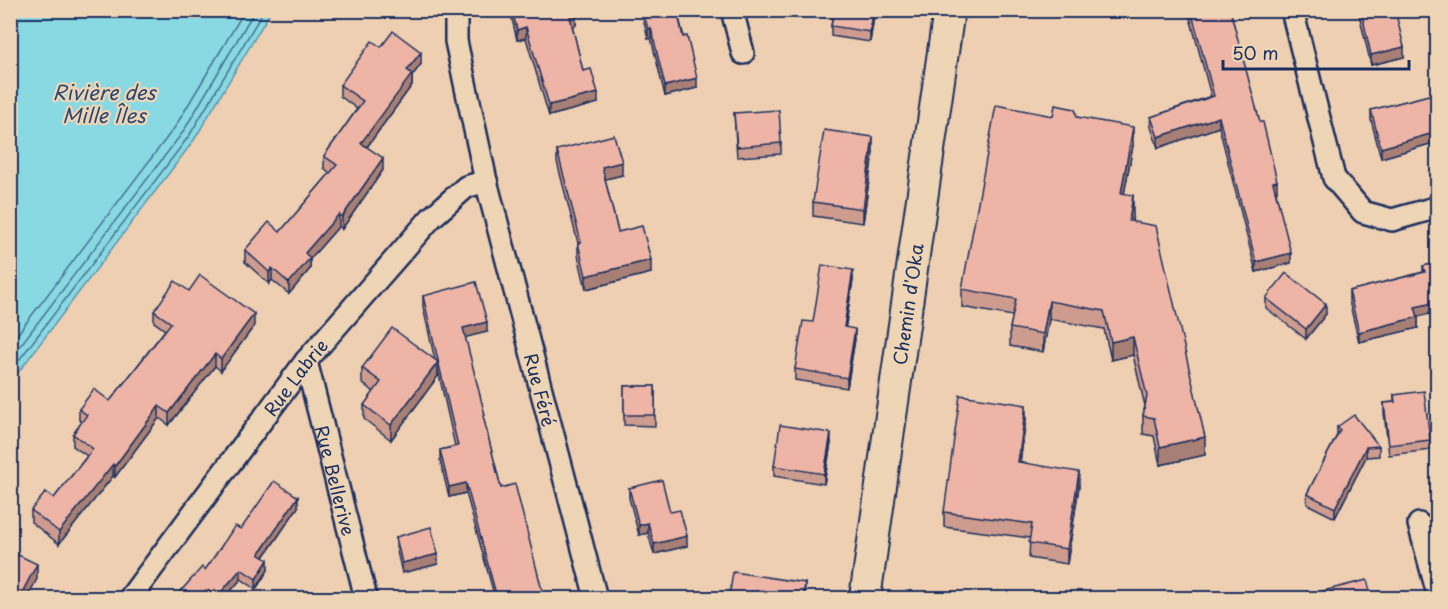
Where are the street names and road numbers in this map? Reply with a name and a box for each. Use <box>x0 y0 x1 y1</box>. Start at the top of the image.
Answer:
street label: Chemin d'Oka <box>885 241 929 366</box>
street label: Rue Labrie <box>256 332 334 421</box>
street label: Rue Féré <box>518 350 564 429</box>
street label: Rue Bellerive <box>309 422 363 539</box>

